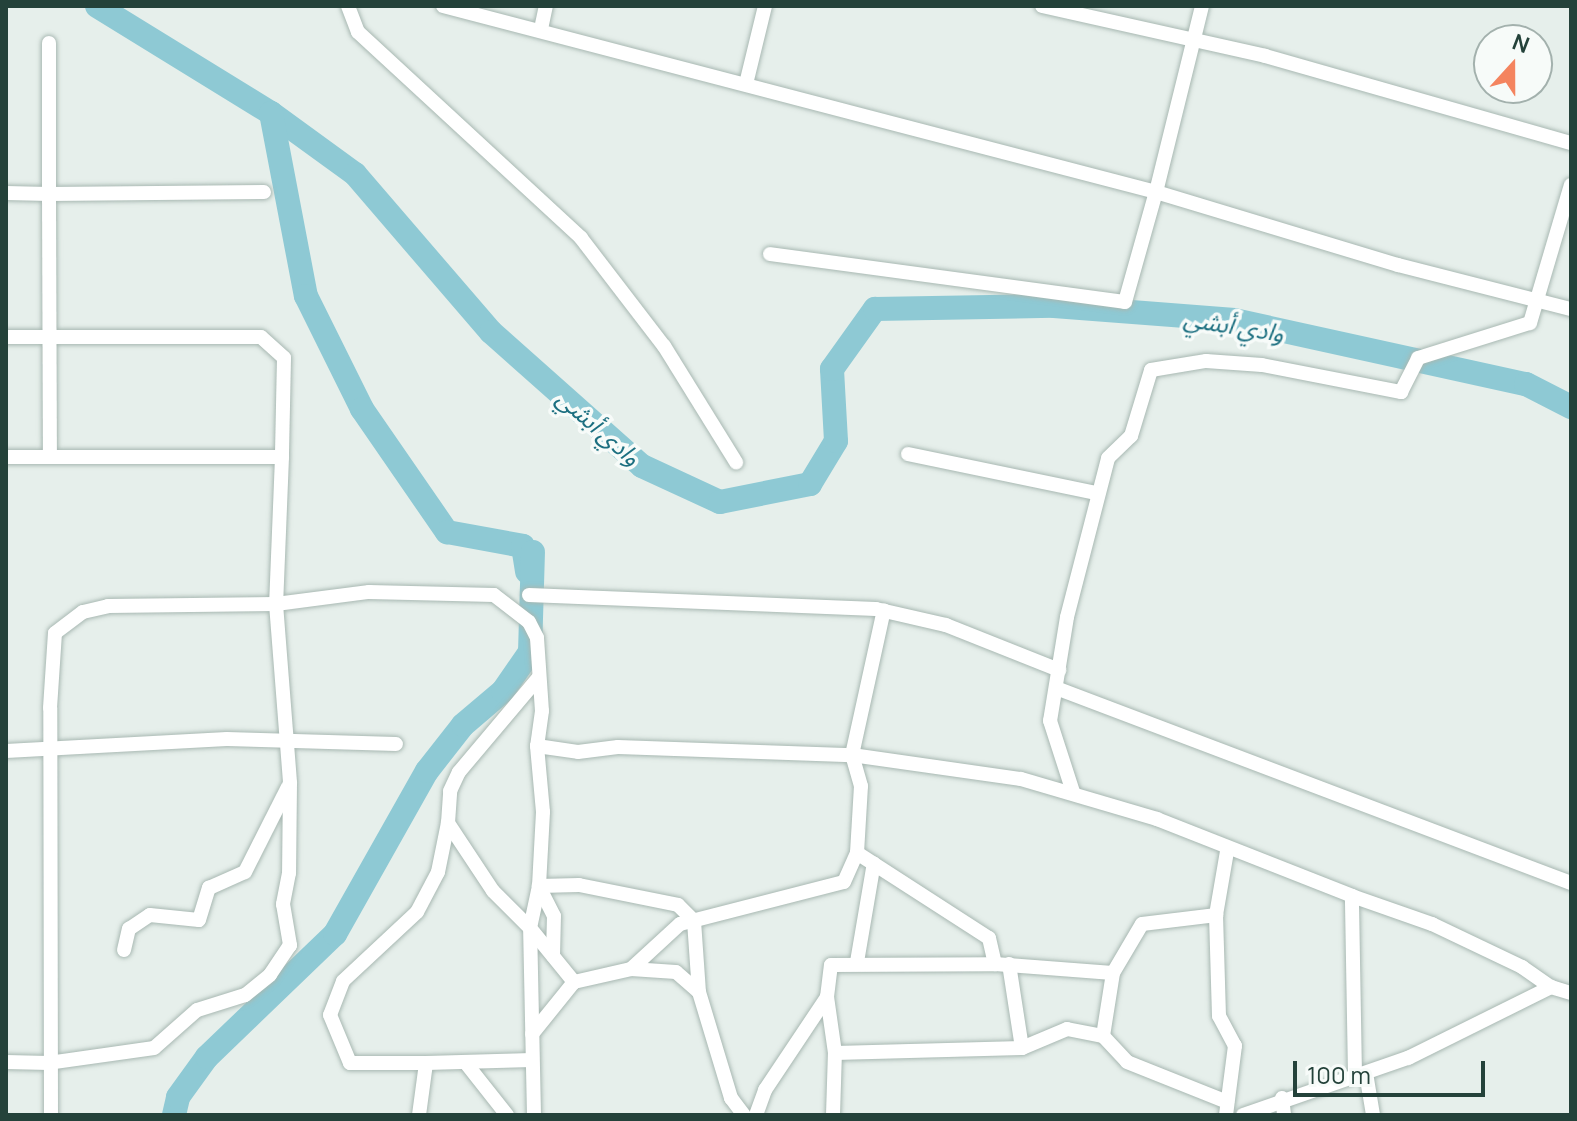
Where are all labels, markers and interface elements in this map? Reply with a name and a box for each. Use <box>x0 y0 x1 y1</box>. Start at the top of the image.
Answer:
north arrow <box>1473 24 1553 104</box>
text: N <box>1508 27 1534 60</box>
water label: وادي أبشي <box>1182 303 1286 347</box>
water label: وادي أبشي <box>551 383 647 471</box>
scale bar <box>1297 1045 1489 1095</box>
text: 100 m <box>1307 1058 1371 1091</box>

